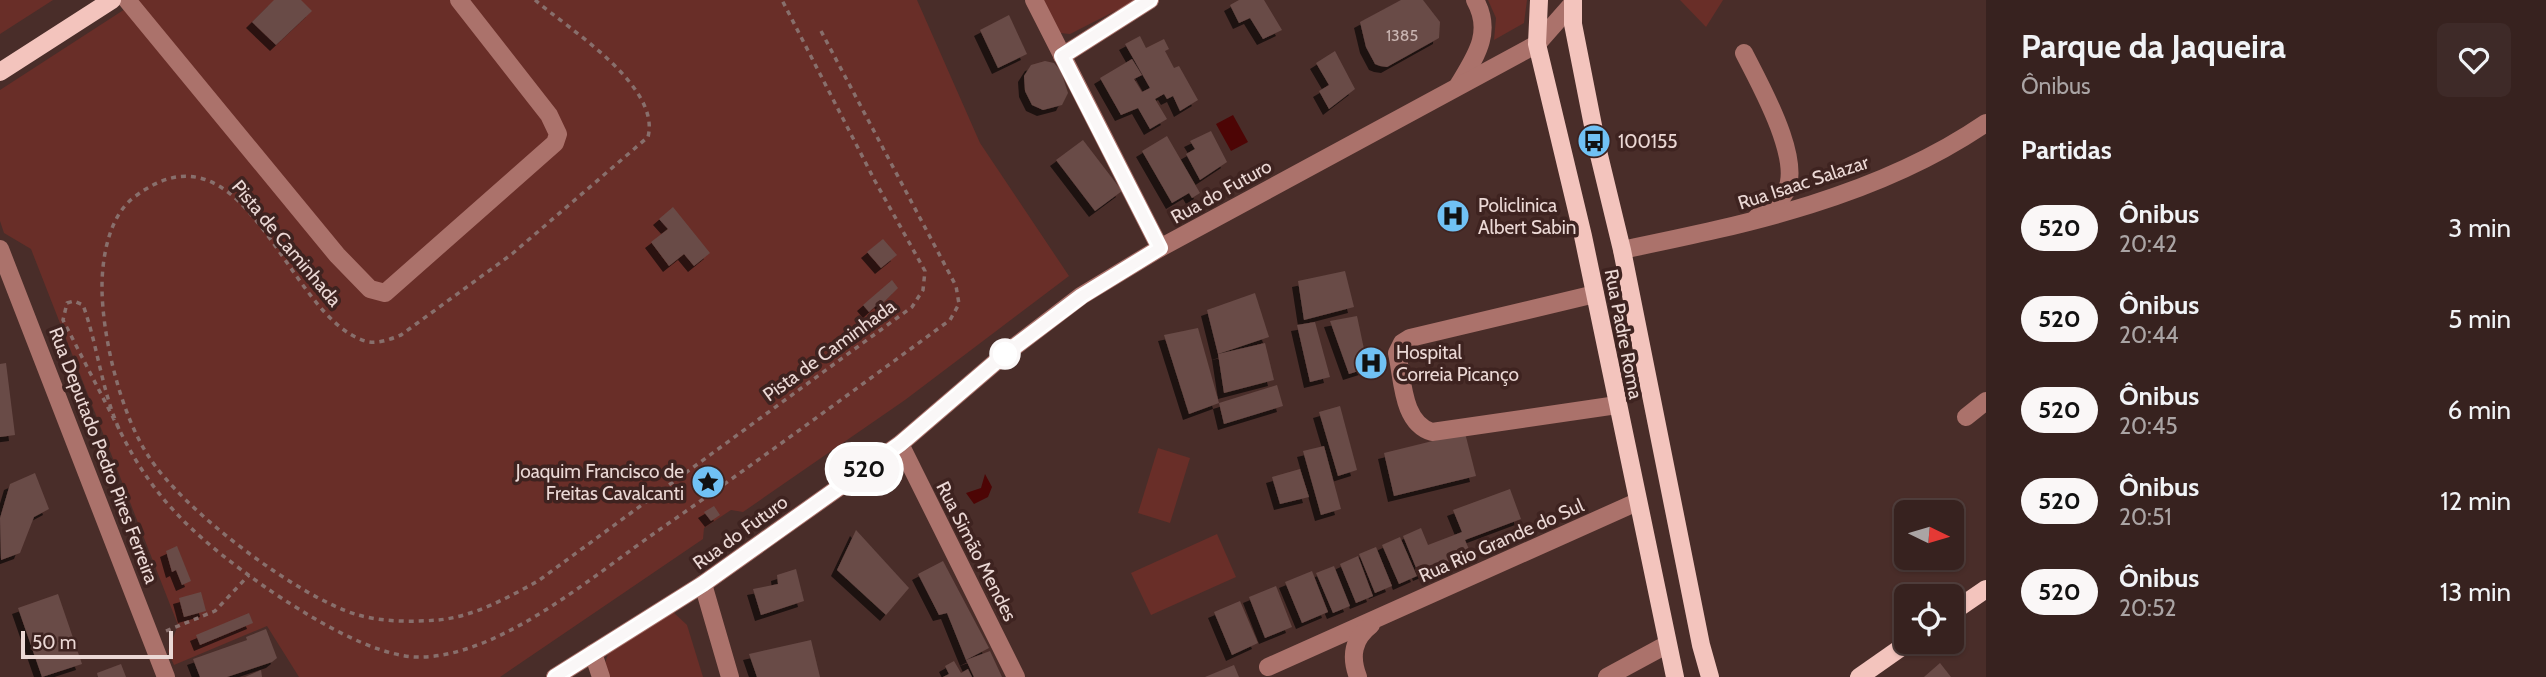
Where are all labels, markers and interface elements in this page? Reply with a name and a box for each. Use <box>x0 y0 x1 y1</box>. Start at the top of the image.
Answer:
button: heart <box>2437 23 2511 97</box>
house number: 1385 <box>1386 26 1418 45</box>
text: Parque da Jaqueira <box>2021 26 2286 66</box>
text: Ônibus <box>2021 72 2091 100</box>
bus stop icon: 100155 <box>1575 122 1613 160</box>
place label: 100155 <box>1618 130 1677 153</box>
text: Partidas <box>2021 134 2112 166</box>
street label: Rua Isaac Salazar <box>1735 151 1871 214</box>
street label: Rua do Futuro <box>1167 154 1276 229</box>
street label: Pista de Caminhada <box>227 175 346 311</box>
place label: Policlinica Albert Sabin <box>1478 194 1576 239</box>
hospital icon: Policlinica Albert Sabin <box>1434 197 1472 235</box>
text: Ônibus <box>2119 198 2199 230</box>
text: 3 min <box>2448 212 2511 244</box>
text: 520 <box>2038 213 2081 242</box>
text: 20:42 <box>2119 230 2177 258</box>
street label: Rua Padre Roma <box>1600 267 1647 401</box>
text: Ônibus <box>2119 289 2199 321</box>
street label: Pista de Caminhada <box>759 295 900 406</box>
text: 5 min <box>2448 303 2511 335</box>
text: 520 <box>2038 304 2081 333</box>
text: 20:44 <box>2119 321 2178 349</box>
street label: Rua Deputado Pedro Pires Ferreira <box>44 324 163 586</box>
unlabelled marker <box>990 339 1020 369</box>
place label: Hospital Correia Picanço <box>1396 341 1519 386</box>
hospital icon: Hospital Correia Picanço <box>1352 344 1390 382</box>
text: Ônibus <box>2119 380 2199 412</box>
text: 6 min <box>2448 394 2511 426</box>
text: 520 <box>2038 395 2081 424</box>
text: 20:45 <box>2119 412 2178 440</box>
line badge: 520 <box>824 446 904 492</box>
text: 520 <box>843 454 885 483</box>
place label: Joaquim Francisco de Freitas Cavalcanti <box>515 460 684 505</box>
place icon: Joaquim Francisco de Freitas Cavalcanti <box>689 463 727 501</box>
text: Ônibus <box>2119 471 2199 503</box>
street label: Rua Simão Mendes <box>931 477 1022 625</box>
text: 12 min <box>2440 485 2511 517</box>
text: 520 <box>2038 486 2081 515</box>
street label: Rua do Futuro <box>688 490 792 575</box>
street label: Rua Rio Grande do Sul <box>1415 494 1588 587</box>
north arrow <box>1894 500 1964 570</box>
map controls <box>1894 500 1964 654</box>
text: 20:51 <box>2119 503 2172 531</box>
text: Ônibus <box>2119 562 2199 594</box>
text: 13 min <box>2440 576 2511 608</box>
text: 520 <box>2038 577 2081 606</box>
button: locate <box>1894 584 1964 654</box>
text: 20:52 <box>2119 594 2176 622</box>
scale bar <box>21 628 173 660</box>
text: 50 m <box>32 631 76 654</box>

